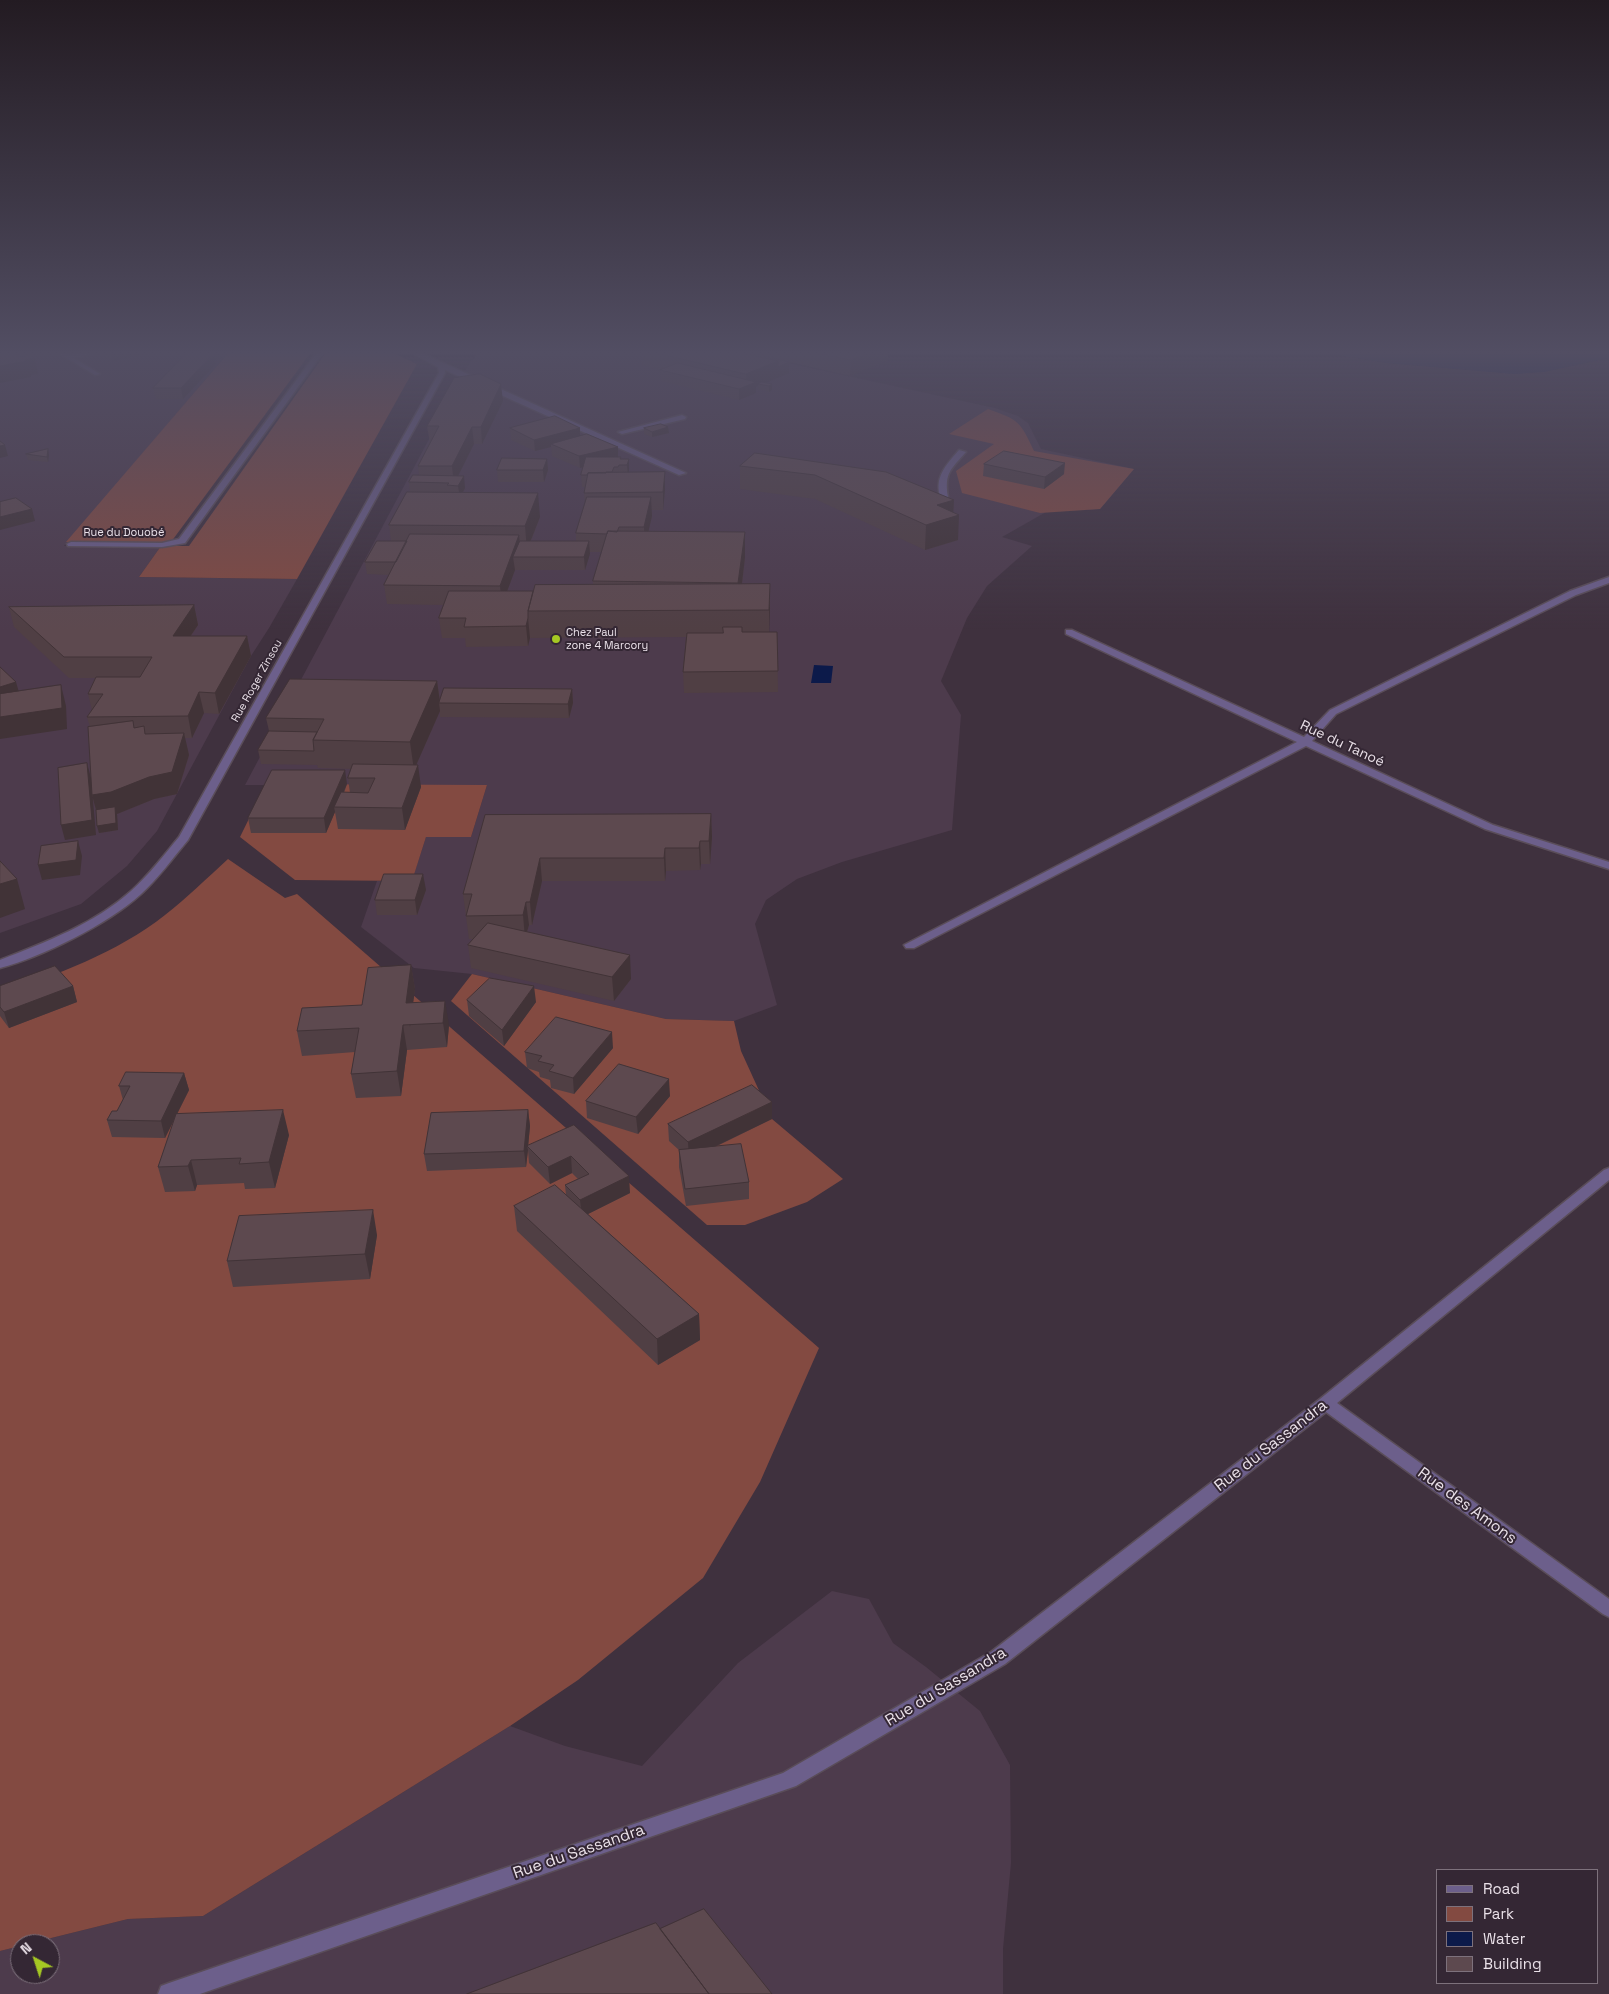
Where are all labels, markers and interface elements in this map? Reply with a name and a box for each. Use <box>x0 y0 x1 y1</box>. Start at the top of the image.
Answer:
street label: Rue du Douobé <box>84 526 164 540</box>
place label: Chez Paul zone 4 Marcory <box>566 626 648 652</box>
marker: Chez Paul zone 4 Marcory <box>550 633 562 645</box>
street label: Rue Roger Zinsou <box>229 637 285 725</box>
street label: Rue du Tanoé <box>1297 717 1387 771</box>
street label: Rue du Sassandra <box>1211 1396 1331 1496</box>
street label: Rue des Amons <box>1414 1464 1520 1548</box>
street label: Rue du Sassandra <box>882 1643 1010 1731</box>
street label: Rue du Sassandra <box>511 1821 647 1883</box>
legend <box>1436 1869 1599 1984</box>
text: Road <box>1483 1879 1520 1898</box>
text: Park <box>1483 1904 1514 1923</box>
text: Water <box>1483 1929 1525 1948</box>
north arrow <box>10 1934 60 1984</box>
text: N <box>17 1938 35 1958</box>
text: Building <box>1483 1954 1542 1973</box>

